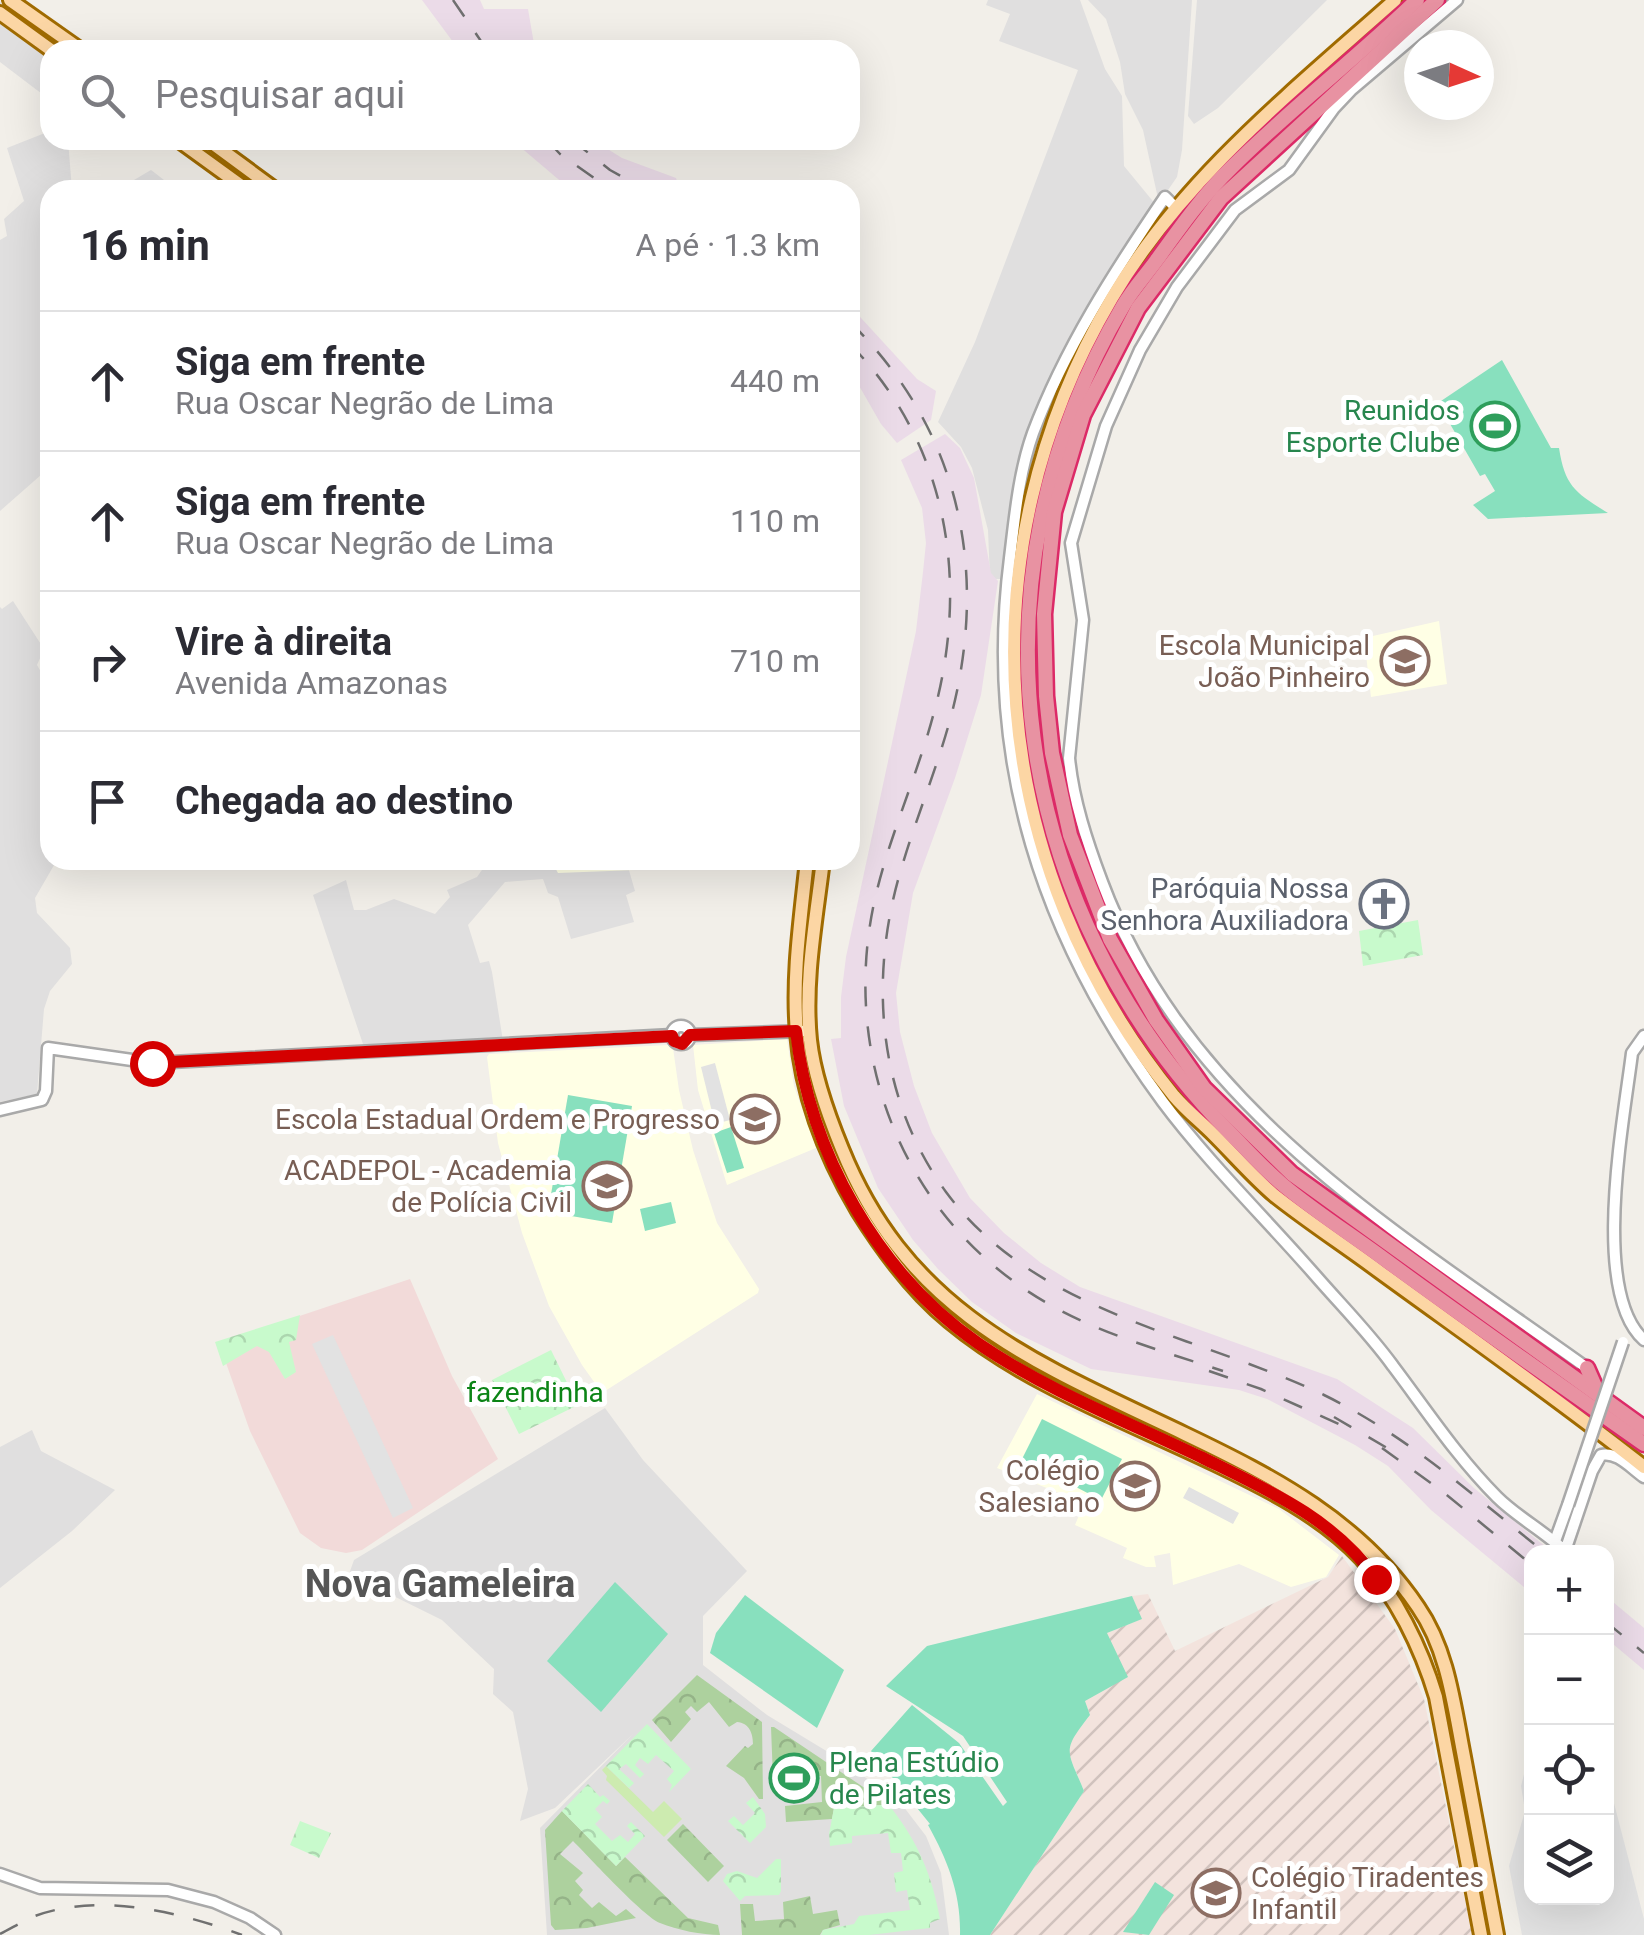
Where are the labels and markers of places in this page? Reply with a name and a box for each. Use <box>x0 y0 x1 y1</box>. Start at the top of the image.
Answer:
place label: Reunidos Esporte Clube <box>1286 394 1460 459</box>
sports icon: Reunidos Esporte Clube <box>1469 400 1521 452</box>
place label: Escola Municipal João Pinheiro <box>1159 629 1370 694</box>
school or university icon: Escola Municipal João Pinheiro <box>1379 635 1431 687</box>
place label: Paróquia Nossa Senhora Auxiliadora <box>1101 872 1349 937</box>
church icon: Paróquia Nossa Senhora Auxiliadora <box>1358 878 1410 930</box>
school or university icon: Escola Estadual Ordem e Progresso <box>729 1093 781 1145</box>
place label: Escola Estadual Ordem e Progresso <box>275 1103 720 1136</box>
place label: ACADEPOL - Academia de Polícia Civil <box>284 1154 572 1219</box>
school or university icon: ACADEPOL - Academia de Polícia Civil <box>581 1160 633 1212</box>
place label: Colégio Salesiano <box>979 1454 1100 1519</box>
school or university icon: Colégio Salesiano <box>1109 1460 1161 1512</box>
place label: Plena Estúdio de Pilates <box>829 1746 1000 1811</box>
sports icon: Plena Estúdio de Pilates <box>768 1752 820 1804</box>
place label: Colégio Tiradentes Infantil <box>1251 1861 1484 1926</box>
school or university icon: Colégio Tiradentes Infantil <box>1190 1867 1242 1919</box>

